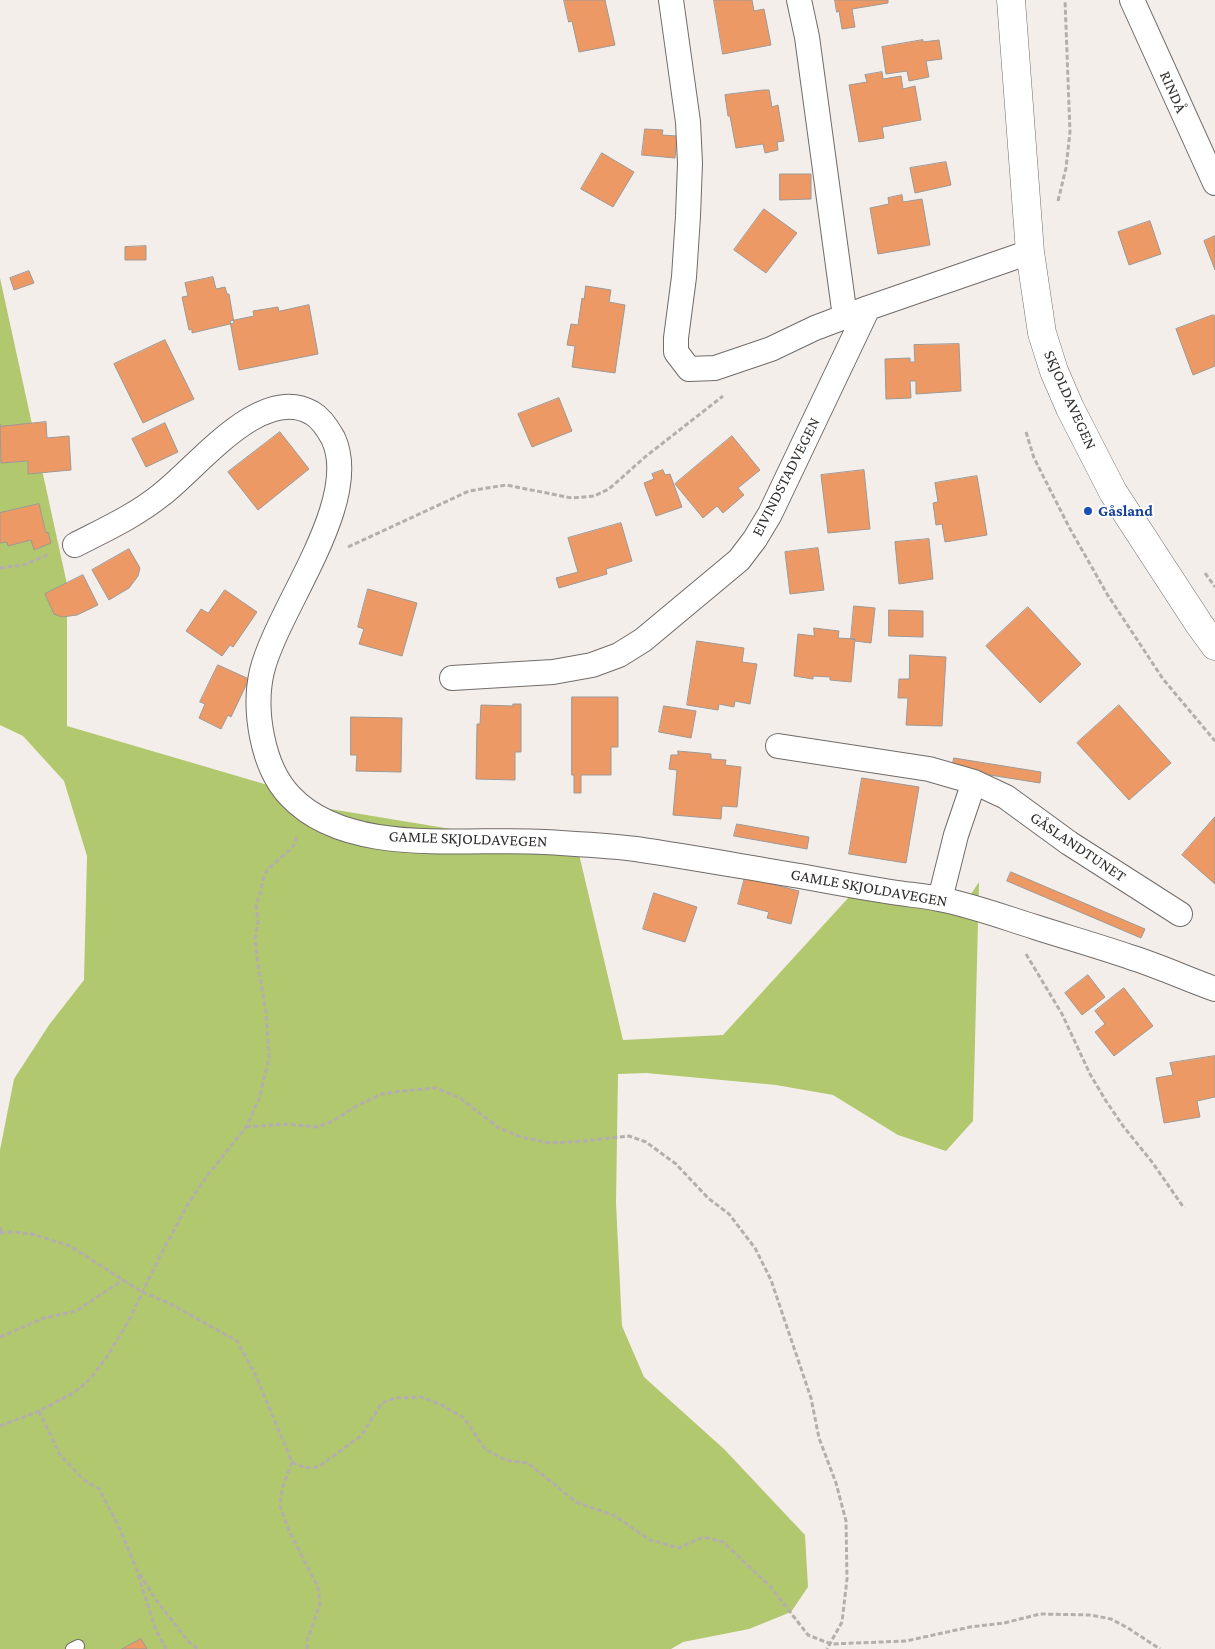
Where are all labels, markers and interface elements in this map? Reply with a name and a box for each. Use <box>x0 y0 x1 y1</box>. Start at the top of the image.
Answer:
street label: RINDÅ <box>1155 68 1191 116</box>
street label: SKJOLDAVEGEN <box>1040 347 1100 453</box>
street label: EIVINDSTADVEGEN <box>748 414 824 540</box>
place label: Gåsland <box>1098 501 1153 521</box>
marker: Gåsland <box>1082 505 1094 517</box>
street label: GÅSLANDTUNET <box>1026 808 1130 886</box>
street label: GAMLE SKJOLDAVEGEN <box>388 827 548 851</box>
street label: GAMLE SKJOLDAVEGEN <box>789 865 949 911</box>

